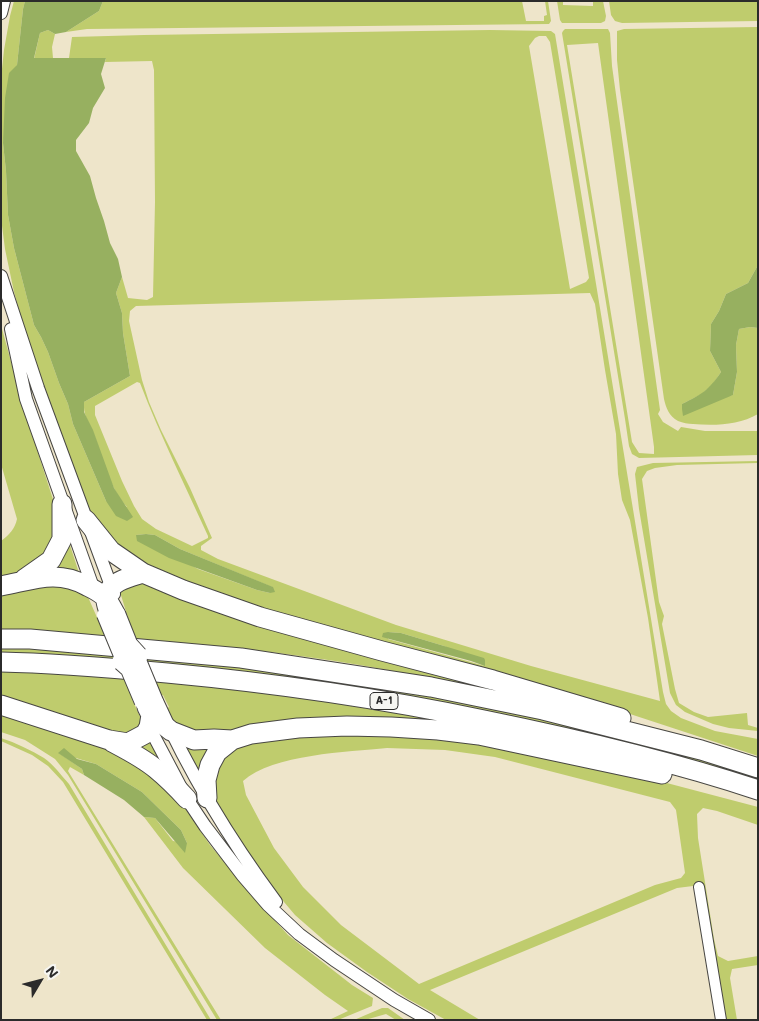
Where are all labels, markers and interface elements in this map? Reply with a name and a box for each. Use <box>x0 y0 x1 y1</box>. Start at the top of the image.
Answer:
road number: A-1 <box>370 692 398 709</box>
north arrow <box>15 956 65 1006</box>
text: N <box>42 962 63 982</box>

